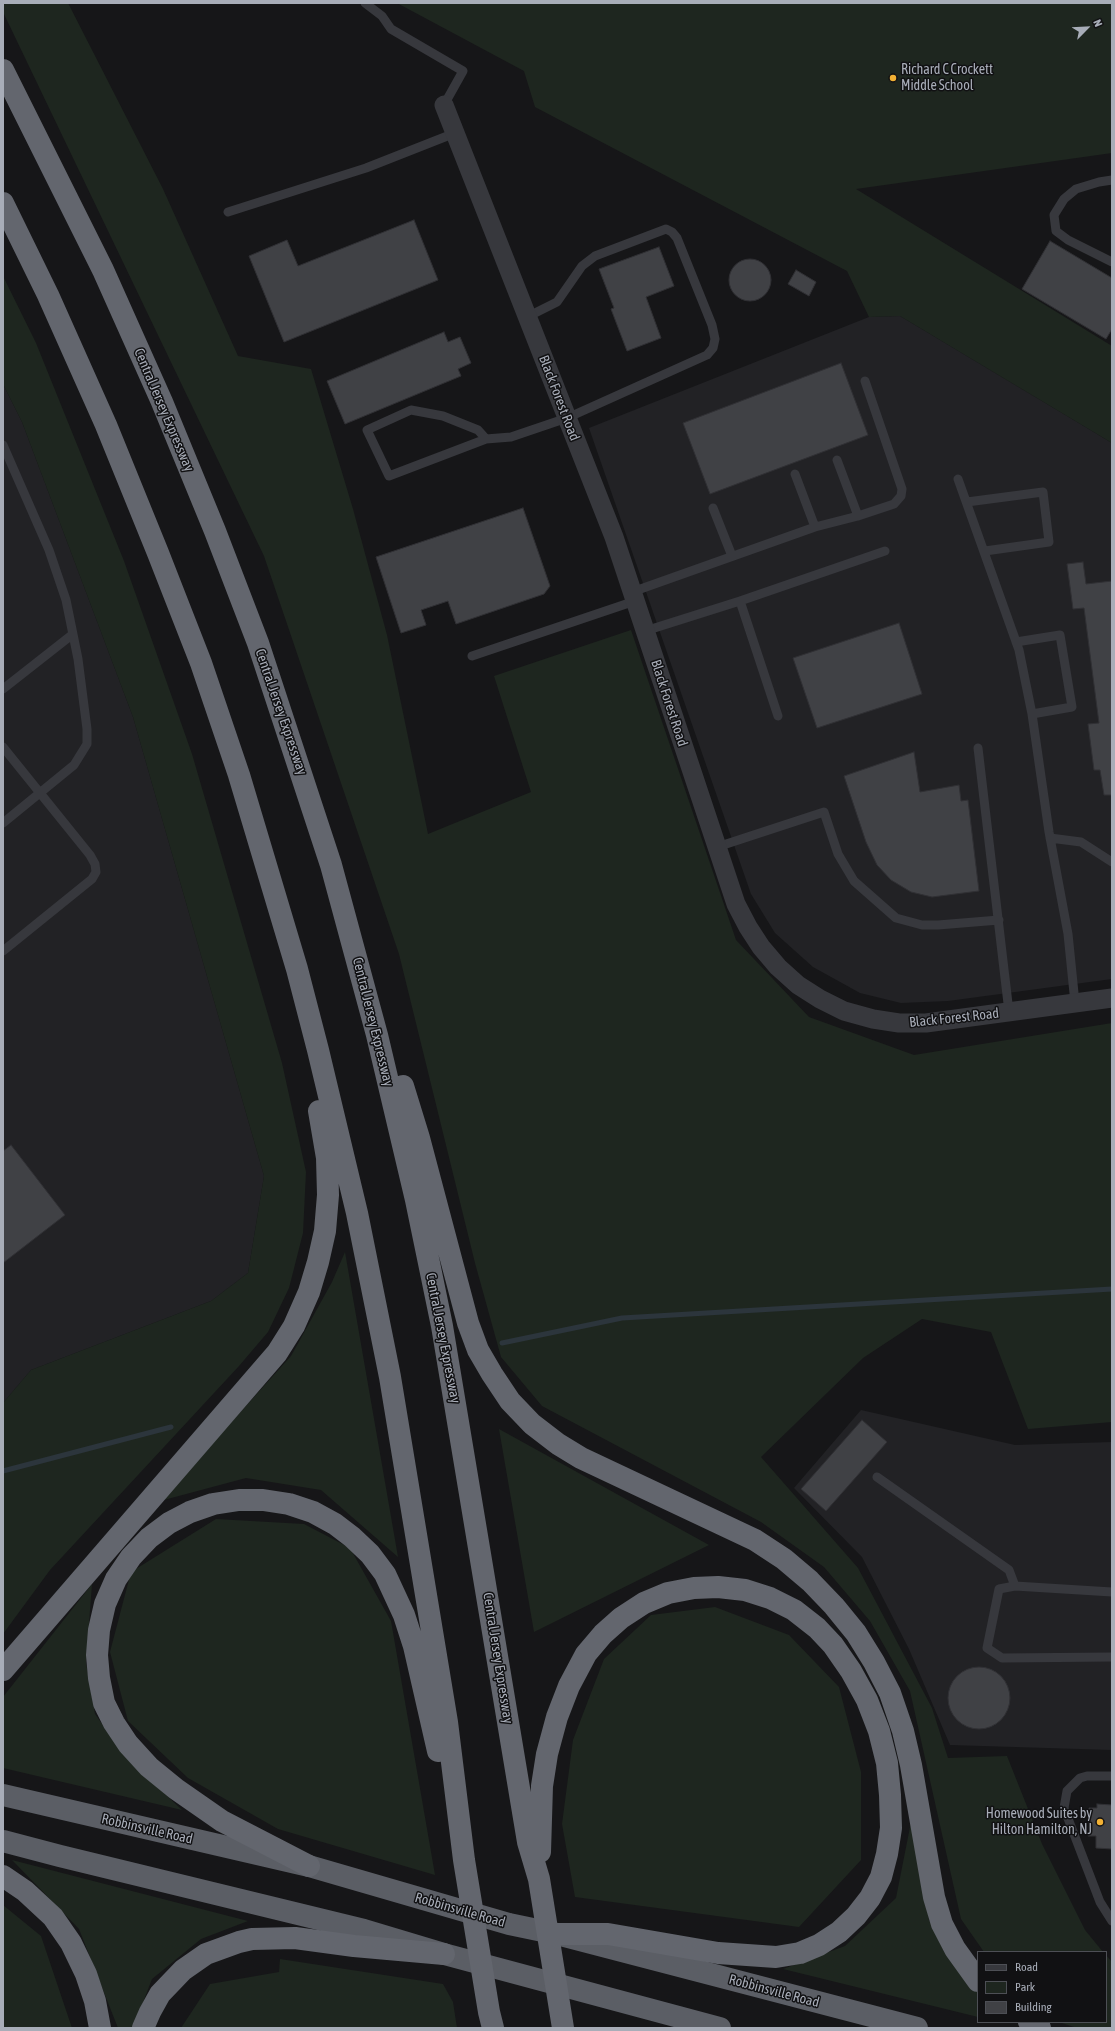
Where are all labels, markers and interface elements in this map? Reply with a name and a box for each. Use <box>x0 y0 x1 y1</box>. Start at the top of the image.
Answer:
north arrow <box>1067 8 1107 48</box>
text: N <box>1091 18 1105 29</box>
place label: Richard C Crockett Middle School <box>901 62 993 94</box>
marker: Richard C Crockett Middle School <box>888 73 898 83</box>
street label: Central Jersey Expressway <box>130 346 198 474</box>
street label: Black Forest Road <box>535 353 583 443</box>
street label: Central Jersey Expressway <box>252 647 310 777</box>
street label: Black Forest Road <box>647 658 691 748</box>
street label: Central Jersey Expressway <box>349 956 397 1088</box>
street label: Black Forest Road <box>908 1005 1000 1031</box>
street label: Central Jersey Expressway <box>422 1271 464 1405</box>
street label: Central Jersey Expressway <box>479 1591 517 1725</box>
place label: Homewood Suites by Hilton Hamilton, NJ <box>986 1806 1092 1838</box>
street label: Robbinsville Road <box>100 1810 194 1848</box>
marker: Homewood Suites by Hilton Hamilton, NJ <box>1095 1817 1105 1827</box>
street label: Robbinsville Road <box>413 1889 507 1931</box>
legend <box>977 1951 1107 2023</box>
text: Road <box>1015 1960 1038 1974</box>
street label: Robbinsville Road <box>727 1971 821 2011</box>
text: Park <box>1015 1980 1035 1994</box>
text: Building <box>1015 2000 1052 2014</box>

